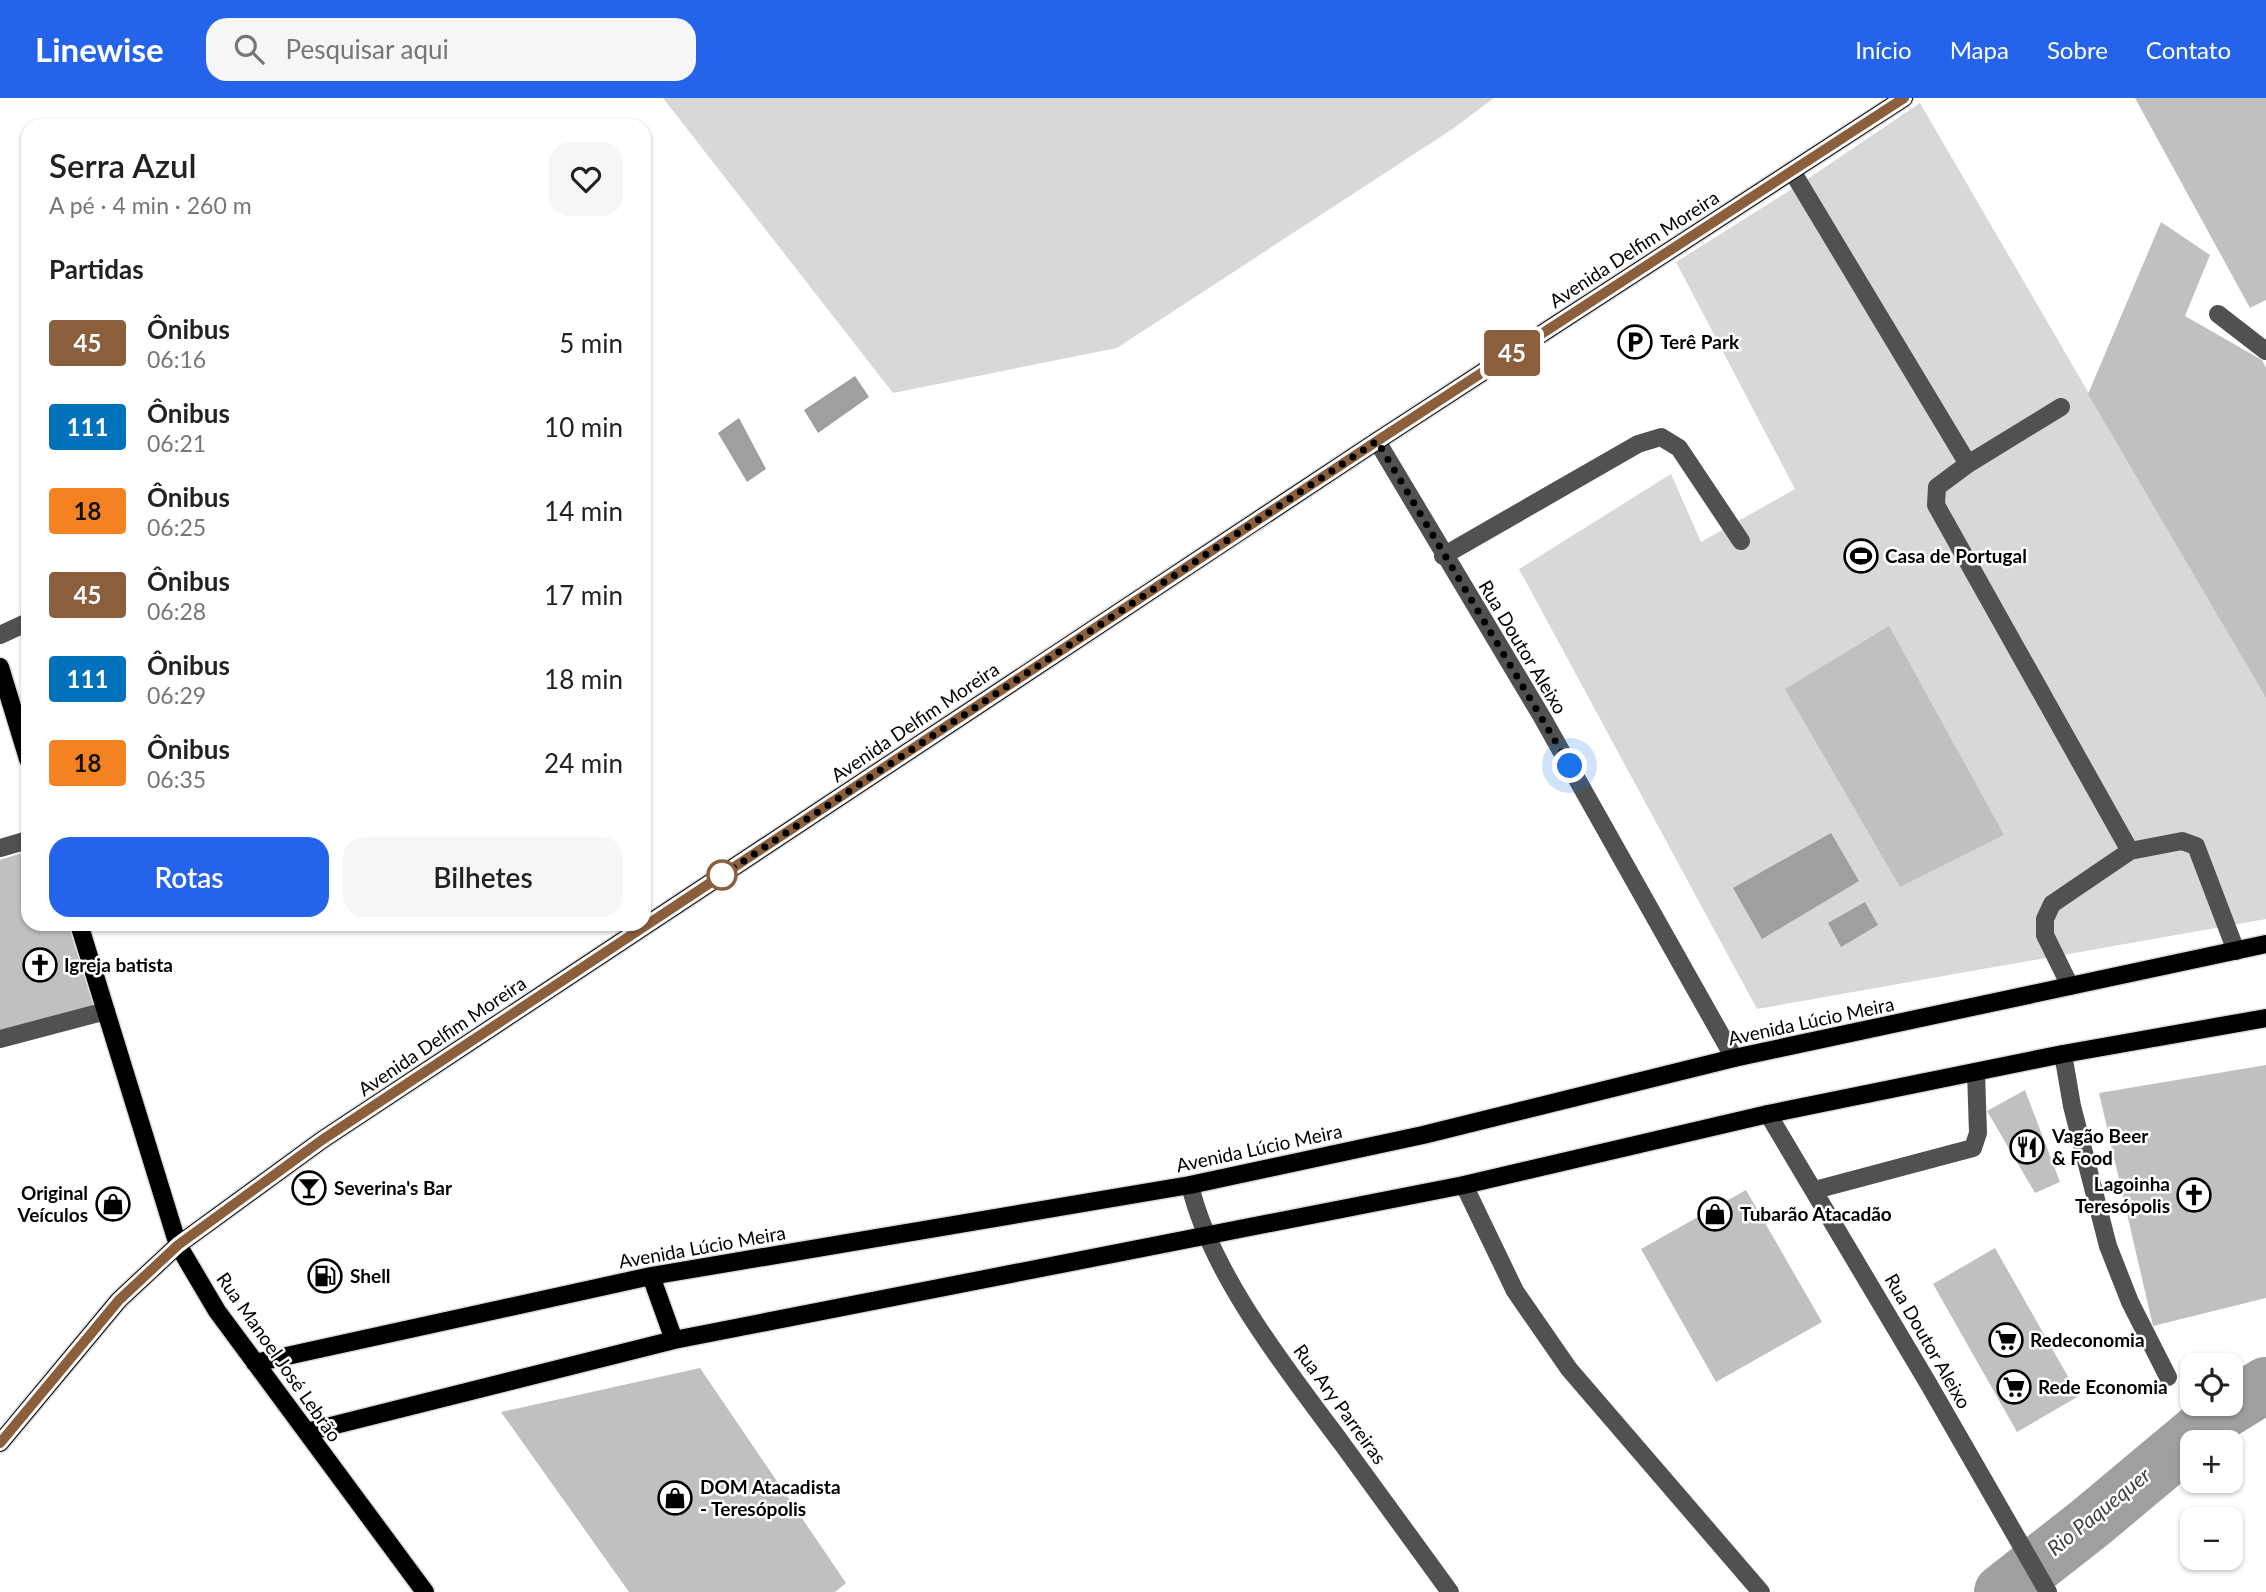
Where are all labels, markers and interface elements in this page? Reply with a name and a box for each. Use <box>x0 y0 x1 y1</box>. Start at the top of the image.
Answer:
search box <box>206 18 696 81</box>
text: Linewise <box>35 29 164 69</box>
icon: search <box>230 30 268 68</box>
text: Pesquisar aqui <box>286 33 449 65</box>
text: Início <box>1855 35 1912 64</box>
text: Mapa <box>1950 35 2009 64</box>
text: Sobre <box>2047 35 2108 64</box>
text: Contato <box>2146 35 2231 64</box>
button: heart <box>549 142 623 216</box>
text: Serra Azul <box>49 145 196 185</box>
street label: Avenida Delfim Moreira <box>1545 185 1723 312</box>
text: A pé · 4 min · 260 m <box>49 191 252 219</box>
text: Partidas <box>49 253 144 285</box>
text: Ônibus <box>147 313 230 345</box>
parking icon: Terê Park <box>1616 323 1654 361</box>
text: 5 min <box>559 327 623 359</box>
text: 45 <box>74 328 101 357</box>
line badge: 45 <box>1480 330 1544 376</box>
place label: Terê Park <box>1660 330 1740 353</box>
text: 45 <box>1498 338 1526 367</box>
text: 06:16 <box>147 345 206 373</box>
text: Ônibus <box>147 397 230 429</box>
text: 10 min <box>544 411 623 443</box>
text: 111 <box>67 412 108 441</box>
text: 06:21 <box>147 429 206 457</box>
text: Ônibus <box>147 481 230 513</box>
text: 14 min <box>544 495 623 527</box>
text: 18 <box>74 496 101 525</box>
text: 06:25 <box>147 513 206 541</box>
sports icon: Casa de Portugal <box>1842 537 1880 575</box>
place label: Casa de Portugal <box>1885 544 2027 567</box>
text: Ônibus <box>147 565 230 597</box>
street label: Rua Doutor Aleixo <box>1474 576 1572 718</box>
text: 17 min <box>544 579 623 611</box>
text: 45 <box>74 580 101 609</box>
text: 06:28 <box>147 597 206 625</box>
text: Ônibus <box>147 649 230 681</box>
street label: Avenida Delfim Moreira <box>826 657 1003 786</box>
text: 18 min <box>544 663 623 695</box>
text: 111 <box>67 664 108 693</box>
text: 06:29 <box>147 681 206 709</box>
text: Ônibus <box>147 733 230 765</box>
text: 24 min <box>544 747 623 779</box>
text: 18 <box>74 748 101 777</box>
your location <box>1552 748 1587 783</box>
text: 06:35 <box>147 765 206 793</box>
button: Rotas <box>49 837 329 917</box>
button: Bilhetes <box>343 837 623 917</box>
unlabelled marker <box>707 860 737 890</box>
church icon: Igreja batista <box>21 946 59 984</box>
place label: Igreja batista <box>64 953 173 976</box>
street label: Avenida Delfim Moreira <box>353 971 530 1100</box>
street label: Avenida Lúcio Meira <box>1726 992 1896 1049</box>
street label: Avenida Lúcio Meira <box>1174 1119 1344 1176</box>
place label: Vagão Beer & Food <box>2051 1124 2149 1169</box>
restaurant icon: Vagão Beer & Food <box>2008 1128 2046 1166</box>
bar icon: Severina's Bar <box>290 1169 328 1207</box>
place label: Lagoinha Teresópolis <box>2075 1172 2170 1217</box>
place label: Severina's Bar <box>334 1176 453 1199</box>
church icon: Lagoinha Teresópolis <box>2175 1176 2213 1214</box>
place label: Original Veículos <box>16 1181 88 1226</box>
shop icon: Original Veículos <box>94 1185 132 1223</box>
shop icon: Tubarão Atacadão <box>1696 1195 1734 1233</box>
place label: Tubarão Atacadão <box>1740 1202 1892 1225</box>
street label: Avenida Lúcio Meira <box>617 1221 787 1273</box>
fuel station icon: Shell <box>306 1257 344 1295</box>
place label: Shell <box>350 1264 391 1287</box>
street label: Rua Manoel José Lebrão <box>212 1267 347 1446</box>
street label: Rua Doutor Aleixo <box>1880 1269 1976 1412</box>
supermarket icon: Redeconomia <box>1987 1321 2025 1359</box>
place label: Redeconomia <box>2030 1328 2145 1351</box>
street label: Rua Ary Parreiras <box>1289 1339 1392 1468</box>
map controls <box>2180 1353 2243 1570</box>
button: locate <box>2180 1353 2243 1416</box>
supermarket icon: Rede Economia <box>1995 1368 2033 1406</box>
place label: Rede Economia <box>2038 1375 2168 1398</box>
button: + <box>2180 1430 2243 1493</box>
water label: Rio Paquequer <box>2041 1461 2155 1560</box>
place label: DOM Atacadista - Teresópolis <box>700 1475 841 1520</box>
shop icon: DOM Atacadista - Teresópolis <box>656 1479 694 1517</box>
button: − <box>2180 1507 2243 1570</box>

